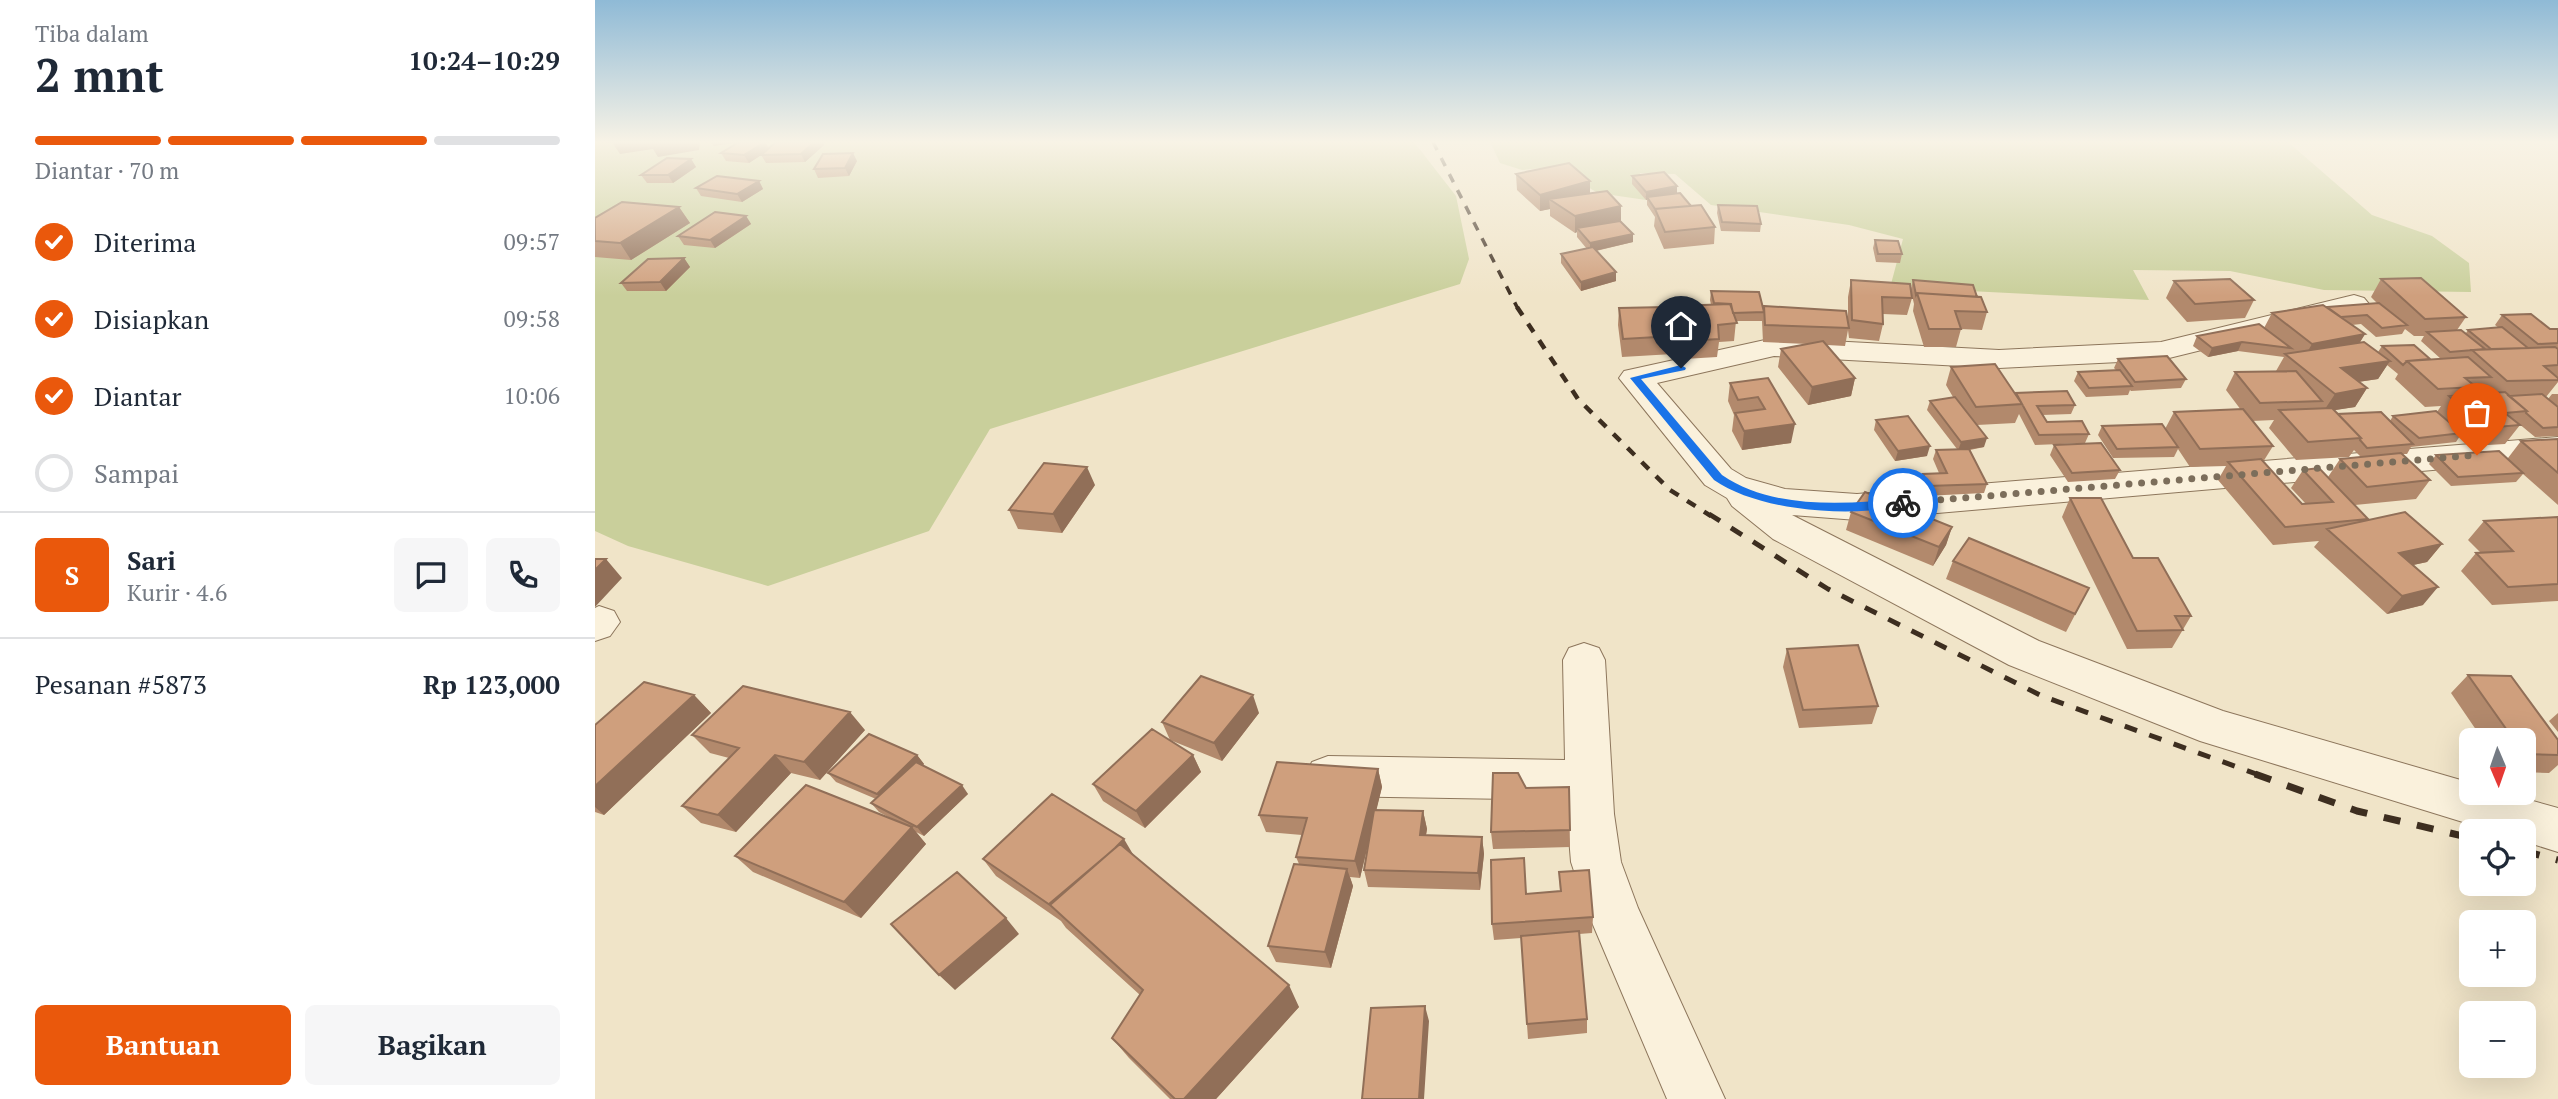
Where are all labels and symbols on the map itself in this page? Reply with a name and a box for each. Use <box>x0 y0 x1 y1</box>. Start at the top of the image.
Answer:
pin <box>1651 296 1711 368</box>
pin <box>2447 383 2507 455</box>
courier <box>1868 468 1938 538</box>
north arrow <box>2459 728 2536 805</box>

